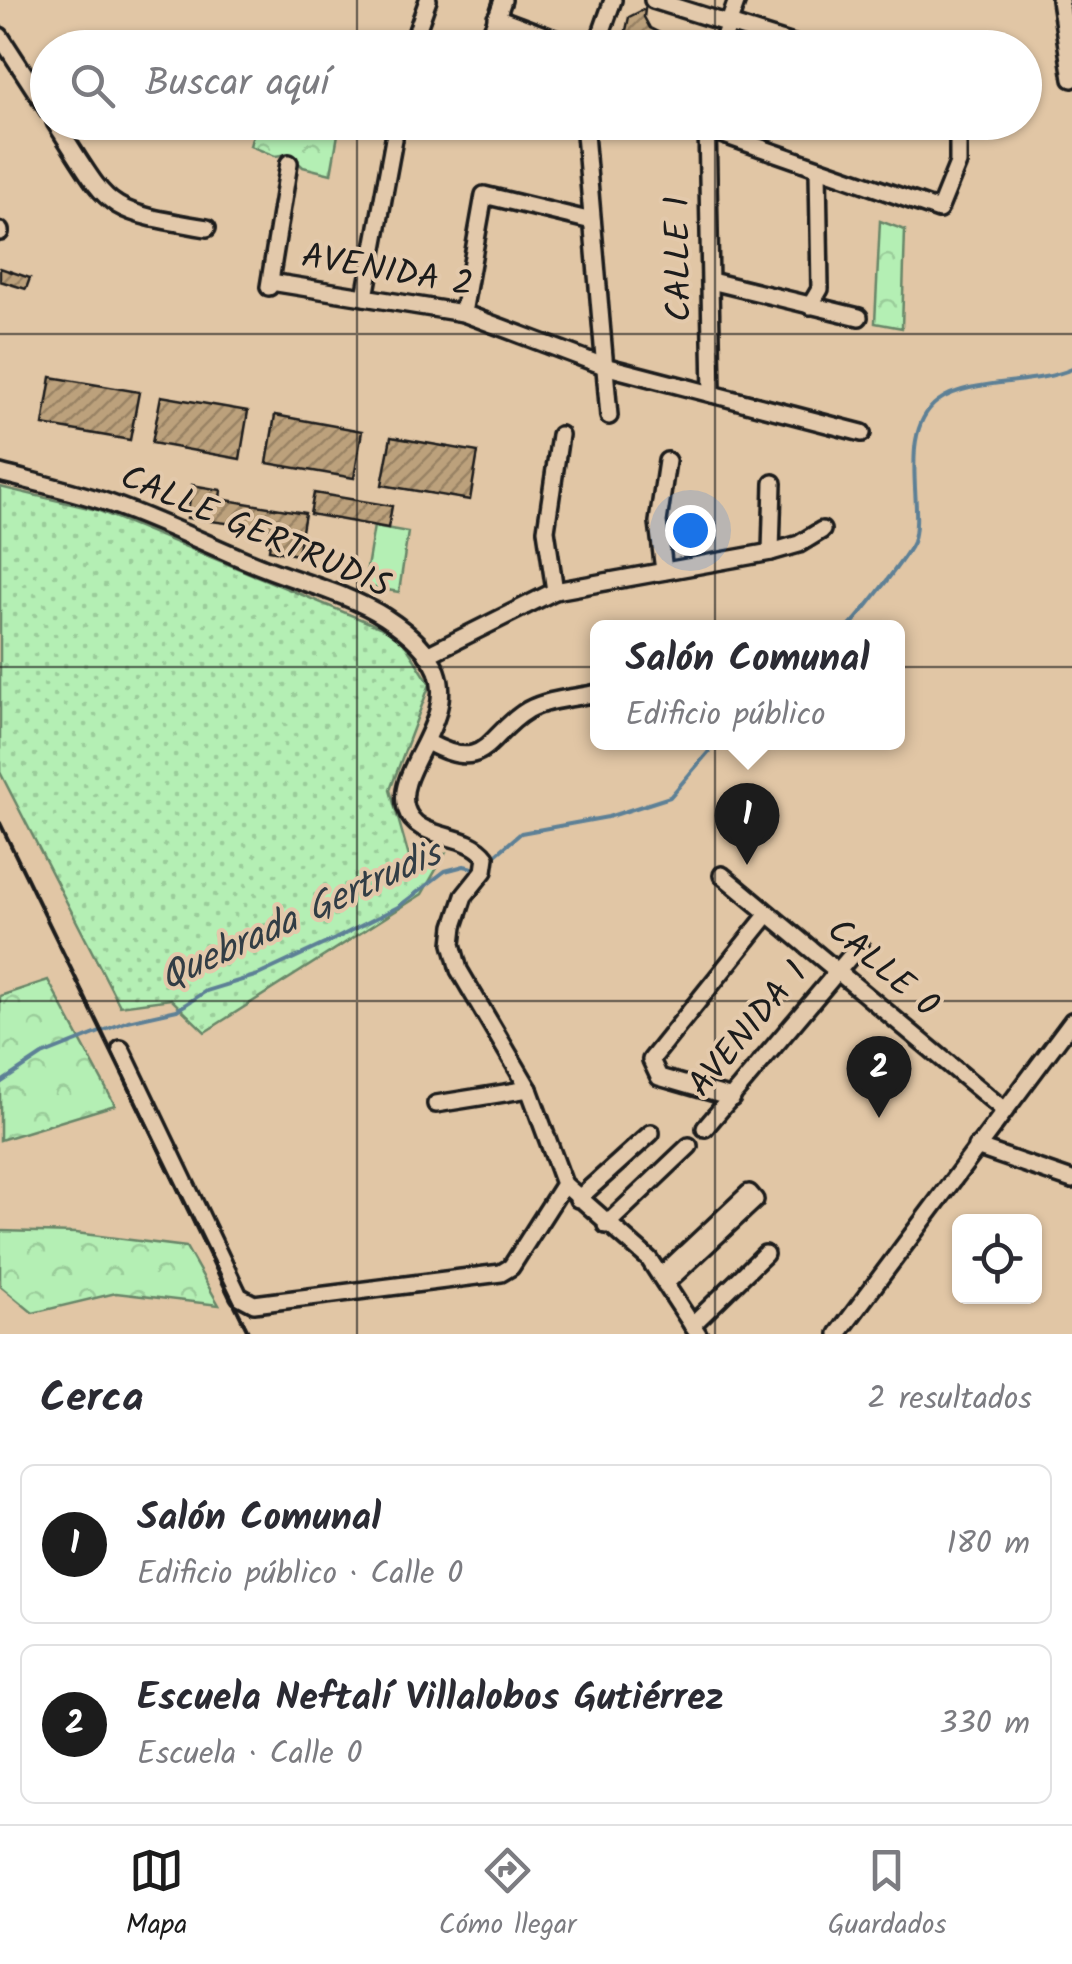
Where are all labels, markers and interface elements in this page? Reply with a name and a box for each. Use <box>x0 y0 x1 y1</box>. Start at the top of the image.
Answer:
search box <box>30 30 1042 140</box>
text: Buscar aquí <box>145 55 329 115</box>
icon: search <box>65 58 120 113</box>
street label: CALLE 1 <box>651 196 709 322</box>
street label: AVENIDA 2 <box>297 229 477 315</box>
street label: CALLE GERTRUDIS <box>111 451 399 615</box>
your location <box>665 505 716 556</box>
popup <box>590 620 905 750</box>
text: Salón Comunal <box>625 630 870 690</box>
text: Edificio público <box>625 690 825 741</box>
pin: 1 <box>714 782 780 865</box>
water label: Quebrada Gertrudis <box>150 824 455 1009</box>
street label: CALLE 0 <box>813 905 951 1033</box>
street label: AVENIDA 1 <box>675 949 823 1111</box>
pin: 2 <box>846 1036 912 1118</box>
map controls <box>952 1214 1042 1304</box>
button: locate <box>952 1214 1042 1304</box>
text: Cerca <box>40 1366 144 1433</box>
text: 2 resultados <box>867 1374 1032 1425</box>
text: Salón Comunal <box>137 1489 381 1549</box>
text: 1 <box>70 1519 79 1570</box>
text: 180 m <box>946 1519 1030 1570</box>
text: Edificio público · Calle 0 <box>137 1549 463 1600</box>
text: Escuela Neftalí Villalobos Gutiérrez <box>137 1669 724 1729</box>
text: 2 <box>65 1699 84 1750</box>
text: 330 m <box>939 1699 1030 1750</box>
text: Escuela · Calle 0 <box>137 1729 363 1780</box>
tab: Mapa <box>126 1843 187 1948</box>
tab: Cómo llegar <box>439 1843 576 1948</box>
tab: Guardados <box>828 1843 946 1948</box>

